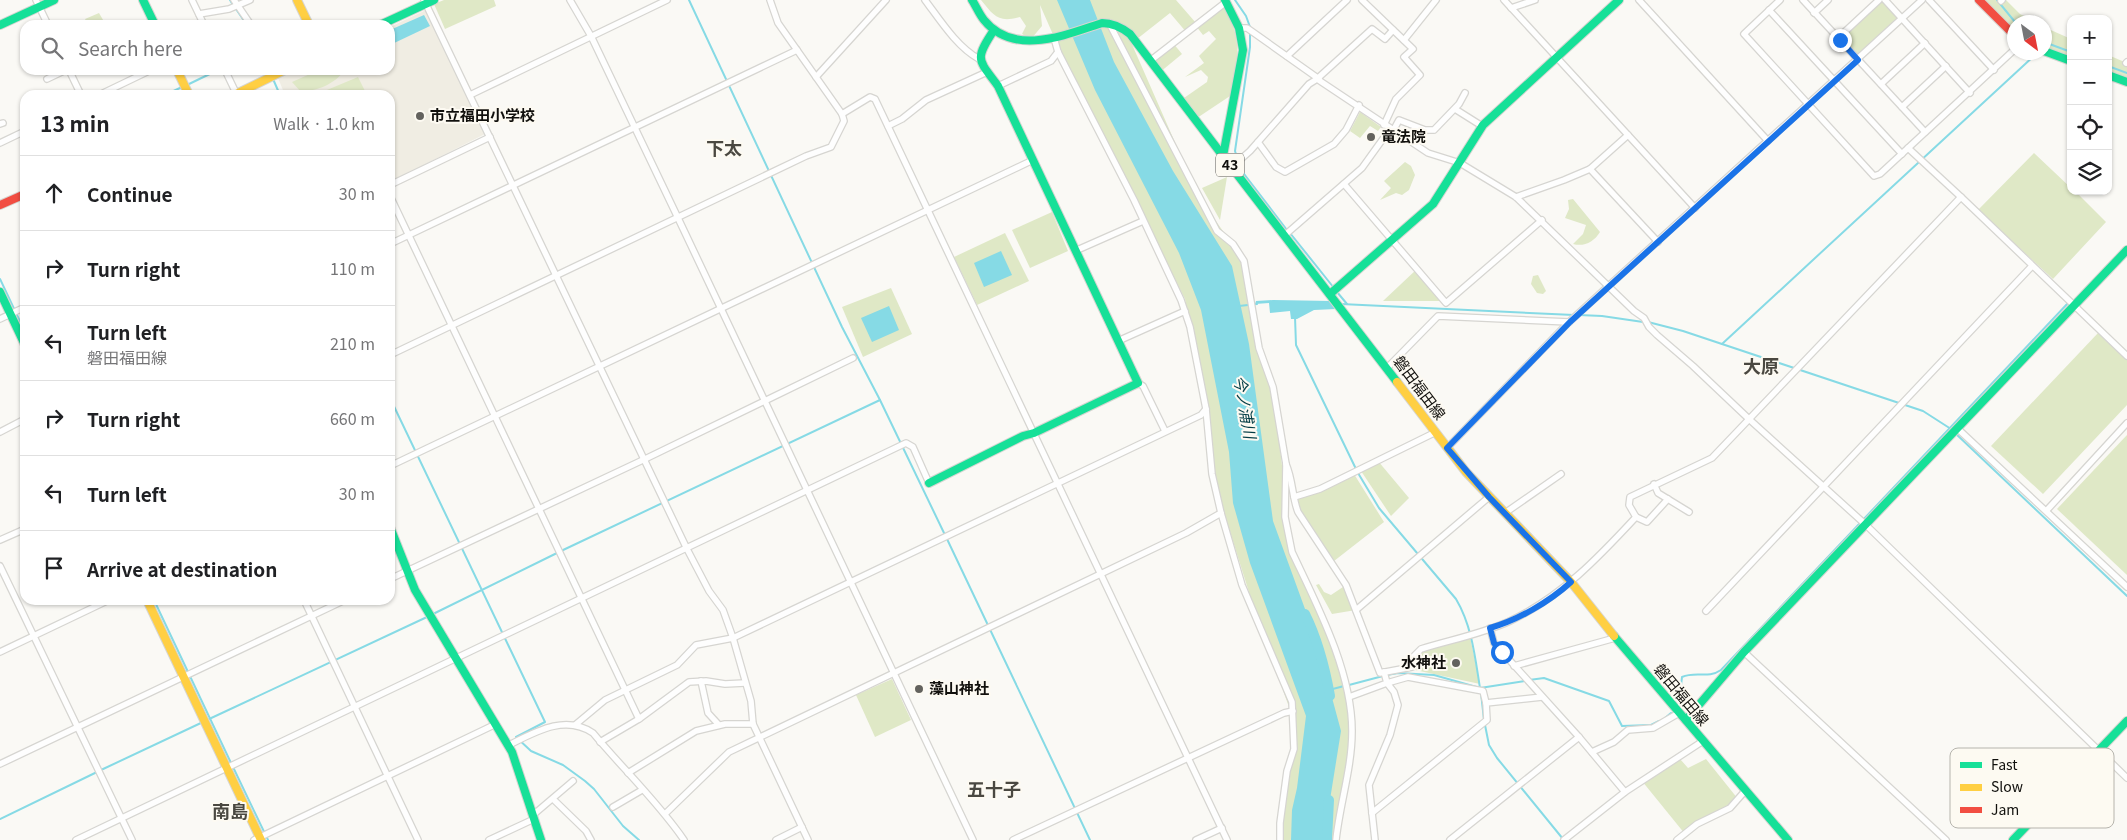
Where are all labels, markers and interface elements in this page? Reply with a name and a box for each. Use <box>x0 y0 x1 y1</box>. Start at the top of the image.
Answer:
north arrow <box>2007 15 2052 60</box>
map controls <box>2067 15 2112 195</box>
button: + <box>2067 15 2112 60</box>
search box <box>20 20 395 75</box>
route end <box>1829 29 1852 52</box>
icon: search <box>38 34 66 62</box>
text: Search here <box>78 34 182 61</box>
button: − <box>2067 60 2112 105</box>
place label: 市立福田小学校 <box>430 104 535 125</box>
button: locate <box>2067 105 2112 150</box>
text: 13 min <box>40 108 110 138</box>
marker: 市立福田小学校 <box>414 110 426 122</box>
text: Walk · 1.0 km <box>273 111 375 135</box>
place label: 竜法院 <box>1381 125 1426 146</box>
marker: 竜法院 <box>1365 131 1377 143</box>
district label: 下太 <box>706 134 742 160</box>
button: layers <box>2067 150 2112 195</box>
road number: 43 <box>1216 154 1244 176</box>
icon: ahead <box>40 179 68 207</box>
text: Continue <box>87 180 173 207</box>
text: 30 m <box>339 181 375 205</box>
icon: right <box>40 254 68 282</box>
text: Turn right <box>87 255 180 282</box>
text: 110 m <box>330 256 375 280</box>
text: Turn left <box>87 318 167 345</box>
icon: left <box>40 329 68 357</box>
text: 210 m <box>330 331 375 355</box>
text: 磐田福田線 <box>87 345 167 369</box>
street label: 磐田福田線 <box>1389 351 1451 423</box>
district label: 大原 <box>1743 352 1779 378</box>
water label: 今ノ浦川 <box>1229 373 1264 442</box>
icon: right <box>40 404 68 432</box>
text: Turn right <box>87 405 180 432</box>
text: 660 m <box>330 406 375 430</box>
icon: left <box>40 479 68 507</box>
text: Turn left <box>87 480 167 507</box>
text: 30 m <box>339 481 375 505</box>
icon: arrive <box>40 554 68 582</box>
text: Arrive at destination <box>87 555 277 582</box>
route start <box>1491 641 1514 664</box>
place label: 水神社 <box>1401 651 1446 672</box>
marker: 水神社 <box>1450 657 1462 669</box>
street label: 磐田福田線 <box>1650 659 1714 730</box>
place label: 藻山神社 <box>929 677 989 698</box>
marker: 藻山神社 <box>913 683 925 695</box>
legend <box>1950 748 2114 828</box>
text: Fast <box>1991 754 2018 774</box>
district label: 五十子 <box>967 775 1021 801</box>
text: Slow <box>1991 776 2023 796</box>
district label: 南島 <box>212 797 248 823</box>
text: Jam <box>1991 799 2019 819</box>

